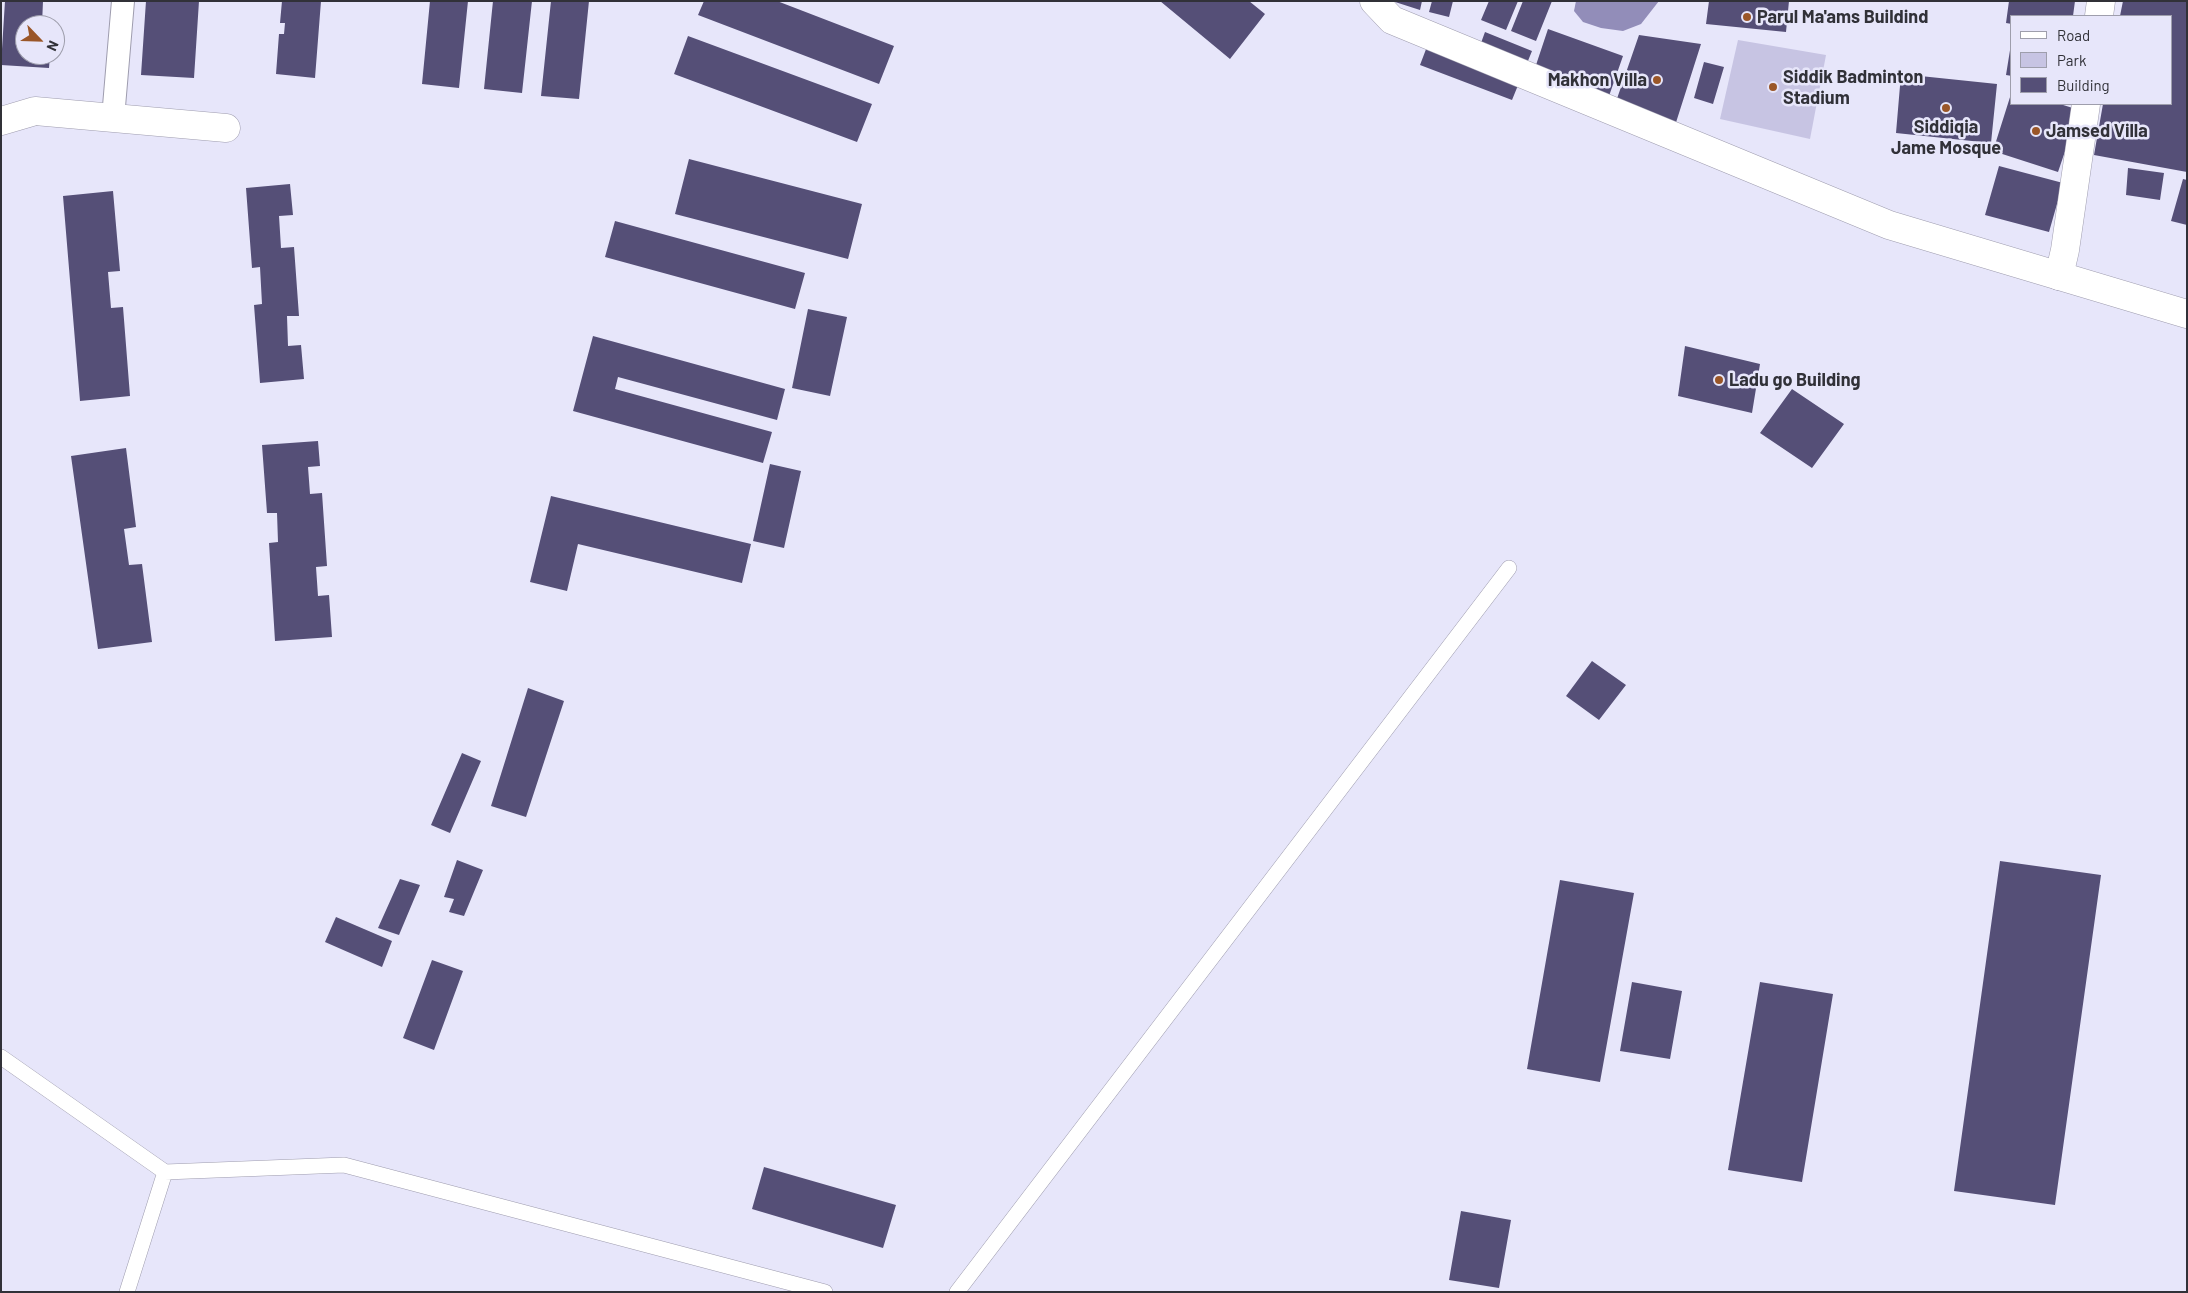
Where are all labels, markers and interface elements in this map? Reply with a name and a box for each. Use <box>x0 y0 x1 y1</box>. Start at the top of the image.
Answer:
place label: Parul Ma'ams Buildind <box>1757 6 1928 28</box>
marker: Parul Ma'ams Buildind <box>1741 11 1753 23</box>
north arrow <box>15 15 65 65</box>
legend <box>2010 15 2173 105</box>
text: Road <box>2057 26 2090 44</box>
text: N <box>44 38 63 54</box>
text: Park <box>2057 51 2086 69</box>
place label: Siddik Badminton Stadium <box>1783 66 1923 108</box>
place label: Makhon Villa <box>1548 69 1647 91</box>
marker: Makhon Villa <box>1651 74 1663 86</box>
text: Building <box>2057 76 2110 94</box>
marker: Siddik Badminton Stadium <box>1767 81 1779 93</box>
marker: Siddiqia Jame Mosque <box>1940 102 1952 114</box>
place label: Siddiqia Jame Mosque <box>1891 116 2001 158</box>
place label: Jamsed Villa <box>2046 120 2148 142</box>
marker: Jamsed Villa <box>2030 125 2042 137</box>
place label: Ladu go Building <box>1729 369 1861 391</box>
marker: Ladu go Building <box>1713 374 1725 386</box>

